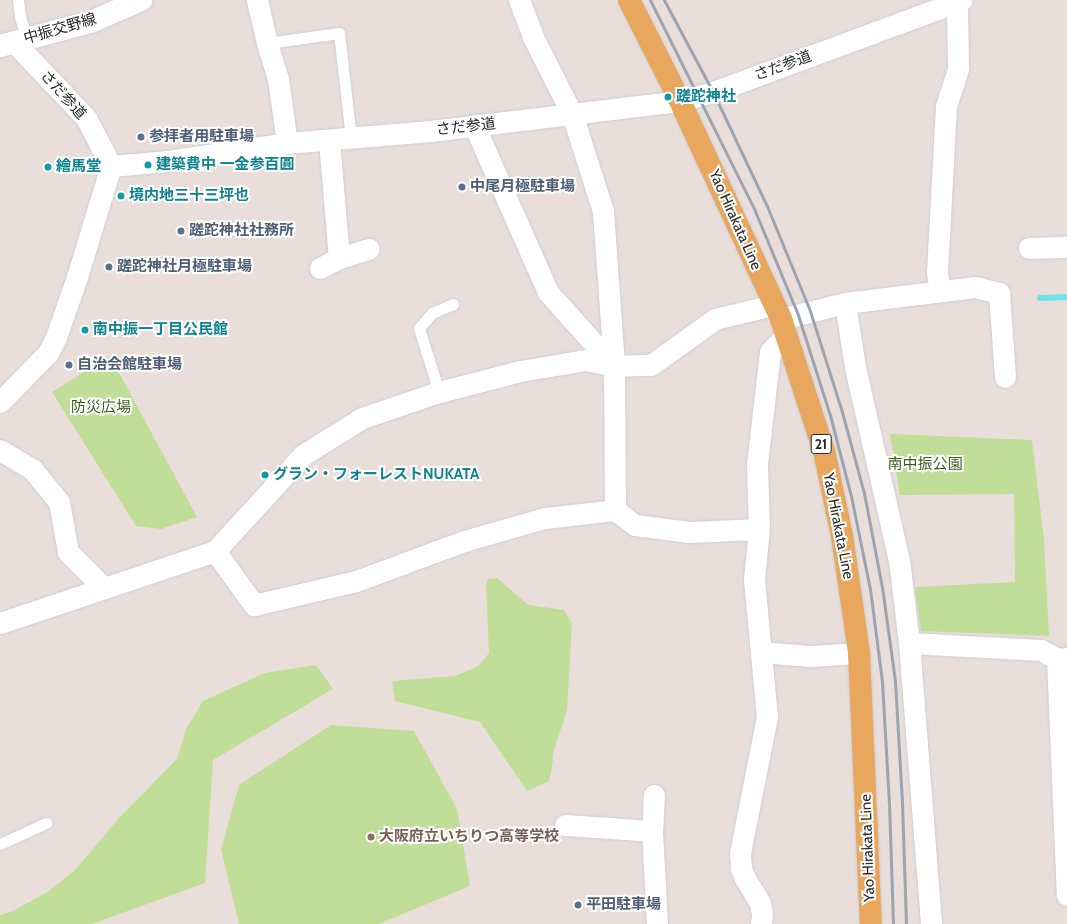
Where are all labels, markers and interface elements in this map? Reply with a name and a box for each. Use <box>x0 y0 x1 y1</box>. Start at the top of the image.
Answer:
street label: 中振交野線 <box>21 10 99 48</box>
street label: さだ参道 <box>752 47 814 85</box>
street label: さだ参道 <box>36 67 90 123</box>
place label: 蹉跎神社 <box>676 88 736 106</box>
marker: 蹉跎神社 <box>663 92 673 102</box>
street label: さだ参道 <box>435 115 497 139</box>
place label: 参拝者用駐車場 <box>149 128 254 146</box>
marker: 参拝者用駐車場 <box>136 132 146 142</box>
place label: 建築費中 一金参百圓 <box>156 156 294 174</box>
place label: 繪馬堂 <box>56 158 101 176</box>
marker: 建築費中 一金参百圓 <box>143 160 153 170</box>
marker: 繪馬堂 <box>43 162 53 172</box>
street label: Yao Hirakata Line <box>705 167 765 273</box>
place label: 中尾月極駐車場 <box>470 178 575 196</box>
marker: 中尾月極駐車場 <box>457 182 467 192</box>
place label: 境内地三十三坪也 <box>129 187 249 205</box>
marker: 境内地三十三坪也 <box>116 191 126 201</box>
place label: 蹉跎神社社務所 <box>189 222 294 240</box>
marker: 蹉跎神社社務所 <box>176 226 186 236</box>
place label: 蹉跎神社月極駐車場 <box>117 258 252 276</box>
marker: 蹉跎神社月極駐車場 <box>104 262 114 272</box>
place label: 南中振一丁目公民館 <box>93 321 228 339</box>
marker: 南中振一丁目公民館 <box>80 325 90 335</box>
place label: 自治会館駐車場 <box>77 356 182 374</box>
marker: 自治会館駐車場 <box>64 360 74 370</box>
park label: 防災広場 <box>71 399 131 417</box>
road number: 21 <box>810 432 832 456</box>
park label: 南中振公園 <box>888 456 962 474</box>
place label: グラン・フォーレストNUKATA <box>273 466 479 484</box>
marker: グラン・フォーレストNUKATA <box>260 470 270 480</box>
street label: Yao Hirakata Line <box>819 471 857 581</box>
street label: Yao Hirakata Line <box>857 794 879 902</box>
place label: 大阪府立いちりつ高等学校 <box>379 828 559 846</box>
marker: 大阪府立いちりつ高等学校 <box>366 832 376 842</box>
place label: 平田駐車場 <box>586 896 661 914</box>
marker: 平田駐車場 <box>573 900 583 910</box>

